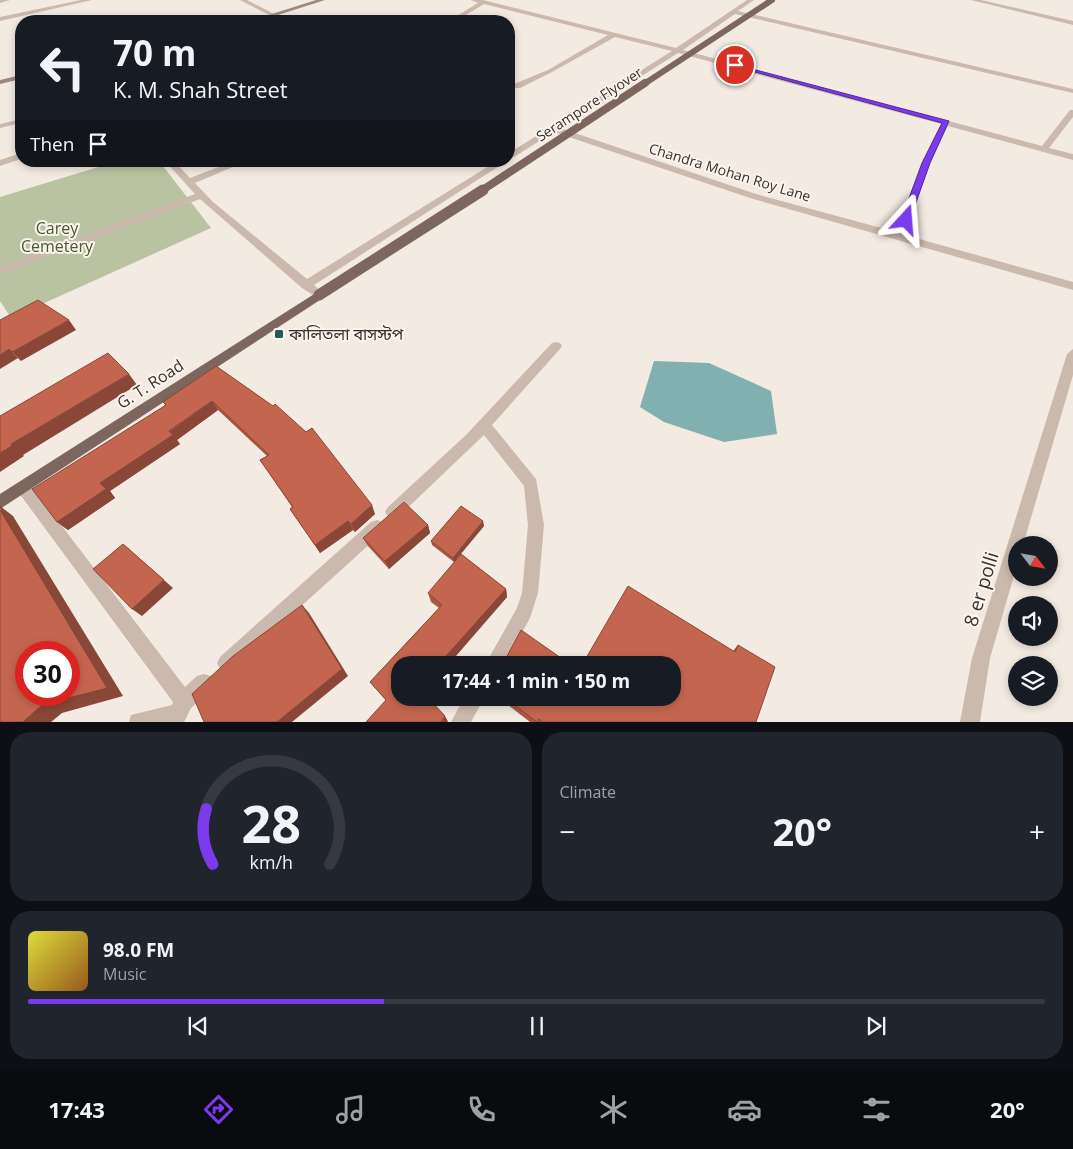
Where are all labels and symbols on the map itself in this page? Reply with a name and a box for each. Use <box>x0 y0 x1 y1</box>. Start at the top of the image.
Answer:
pin <box>714 44 756 86</box>
street label: Serampore Flyover <box>532 62 646 145</box>
street label: Chandra Mohan Roy Lane <box>647 138 813 206</box>
position arrow <box>879 193 931 245</box>
park label: Carey Cemetery <box>21 217 94 257</box>
place label: কালিতলা বাসস্টপ <box>288 323 404 345</box>
marker: কালিতলা বাসস্টপ <box>273 328 285 340</box>
street label: G. T. Road <box>112 354 188 414</box>
north arrow <box>1008 536 1058 586</box>
street label: 8 er polli <box>957 549 1005 629</box>
speed limit sign: 30 <box>15 641 80 706</box>

